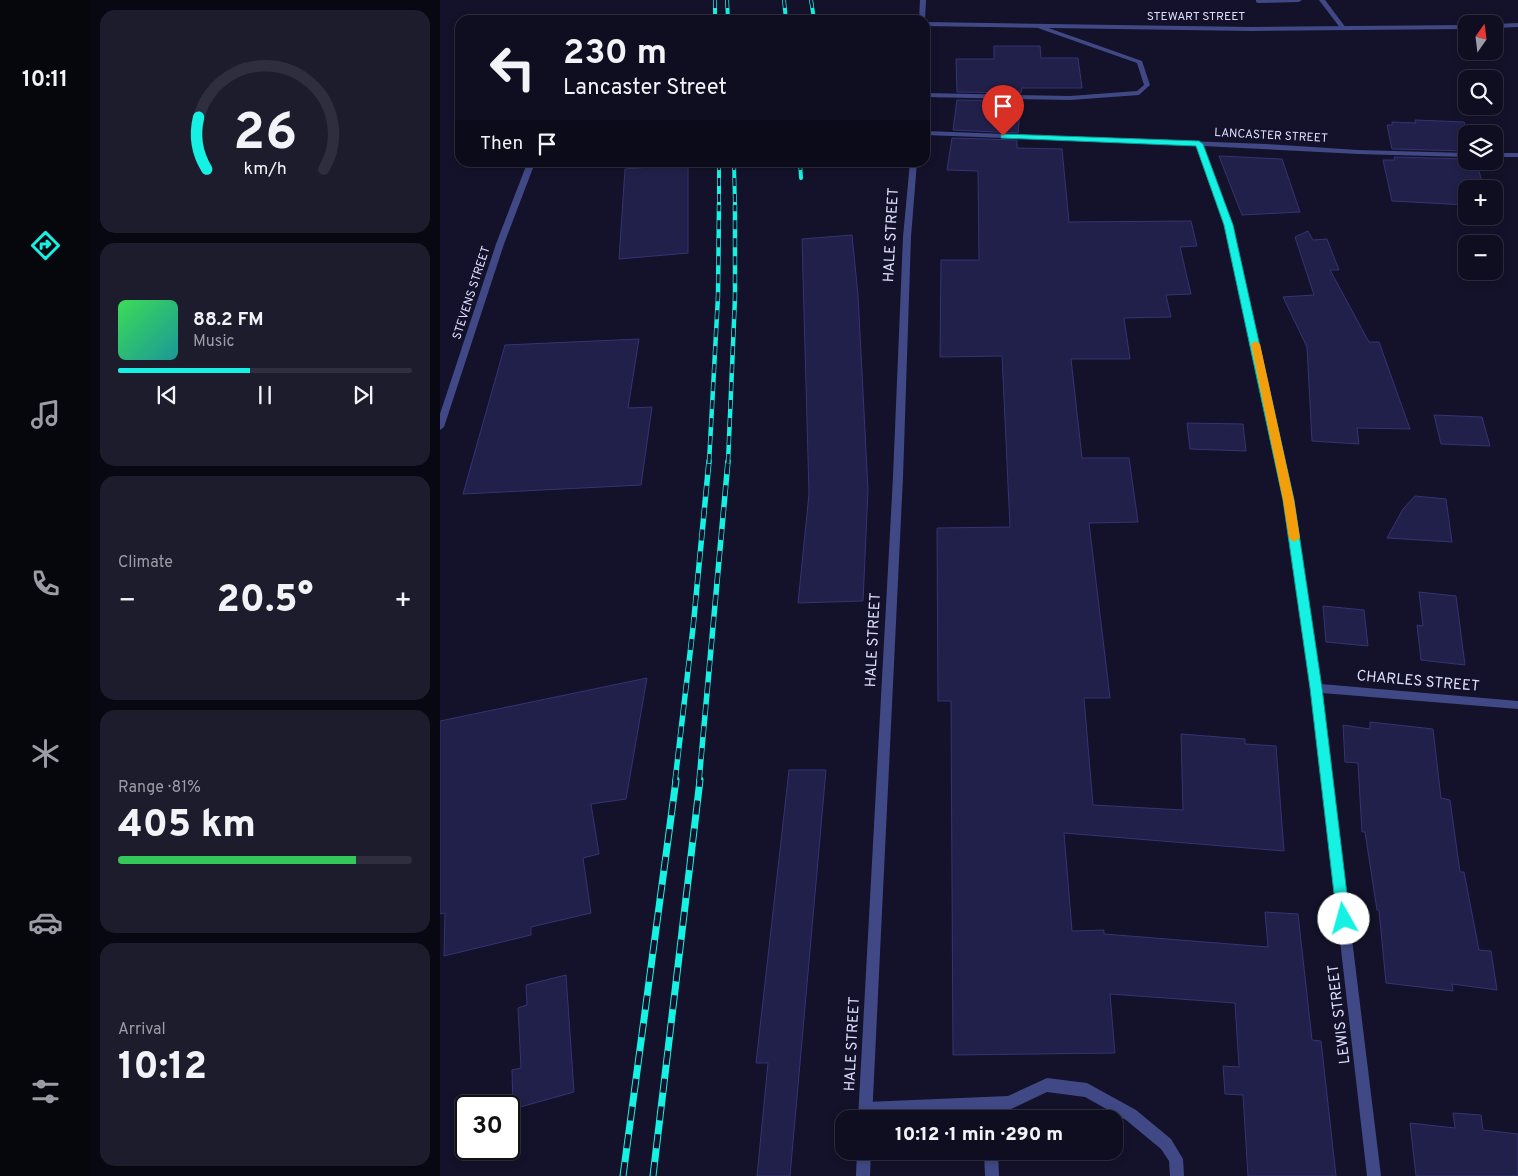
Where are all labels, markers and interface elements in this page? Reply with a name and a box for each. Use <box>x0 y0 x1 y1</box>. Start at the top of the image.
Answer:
street label: STEWART STREET <box>1147 9 1245 25</box>
north arrow <box>1458 15 1502 60</box>
map controls <box>1458 15 1503 280</box>
text: 230 m <box>563 32 667 76</box>
icon: left <box>480 35 545 100</box>
text: 10:11 <box>22 67 68 94</box>
button: search <box>1458 70 1503 115</box>
text: Lancaster Street <box>563 75 727 102</box>
pin <box>982 85 1024 136</box>
icon: arrive <box>989 92 1017 120</box>
text: 26 <box>233 102 297 168</box>
street label: LANCASTER STREET <box>1214 125 1328 147</box>
button: layers <box>1458 125 1503 170</box>
icon: arrive <box>533 130 561 158</box>
text: Then <box>480 132 523 156</box>
text: km/h <box>243 158 287 181</box>
button: + <box>1458 180 1503 225</box>
street label: HALE STREET <box>880 187 904 283</box>
icon: directions <box>28 228 63 263</box>
button: − <box>1458 235 1503 280</box>
street label: STEVENS STREET <box>449 244 495 342</box>
text: 88.2 FM <box>193 308 264 332</box>
text: Music <box>193 332 234 352</box>
icon: previous <box>153 381 181 409</box>
icon: pause <box>251 381 279 409</box>
icon: next <box>349 381 377 409</box>
icon: music <box>28 397 63 432</box>
text: Climate <box>118 553 173 573</box>
icon: phone <box>28 566 63 601</box>
text: 20.5° <box>217 577 313 626</box>
text: − <box>118 584 136 620</box>
text: + <box>394 584 412 620</box>
street label: HALE STREET <box>862 592 886 688</box>
street label: CHARLES STREET <box>1356 667 1480 697</box>
icon: climate <box>28 736 63 771</box>
text: Range · 81% <box>118 778 201 798</box>
text: 405 km <box>118 802 256 851</box>
position arrow <box>1317 892 1369 944</box>
icon: car <box>28 905 63 940</box>
street label: LEWIS STREET <box>1324 963 1356 1065</box>
street label: HALE STREET <box>841 996 865 1092</box>
text: Arrival <box>118 1020 166 1040</box>
text: 10:12 <box>118 1044 207 1093</box>
icon: filters <box>28 1074 63 1109</box>
speed limit sign: 30 <box>455 1095 520 1160</box>
text: 10:12 · 1 min · 290 m <box>895 1123 1063 1147</box>

